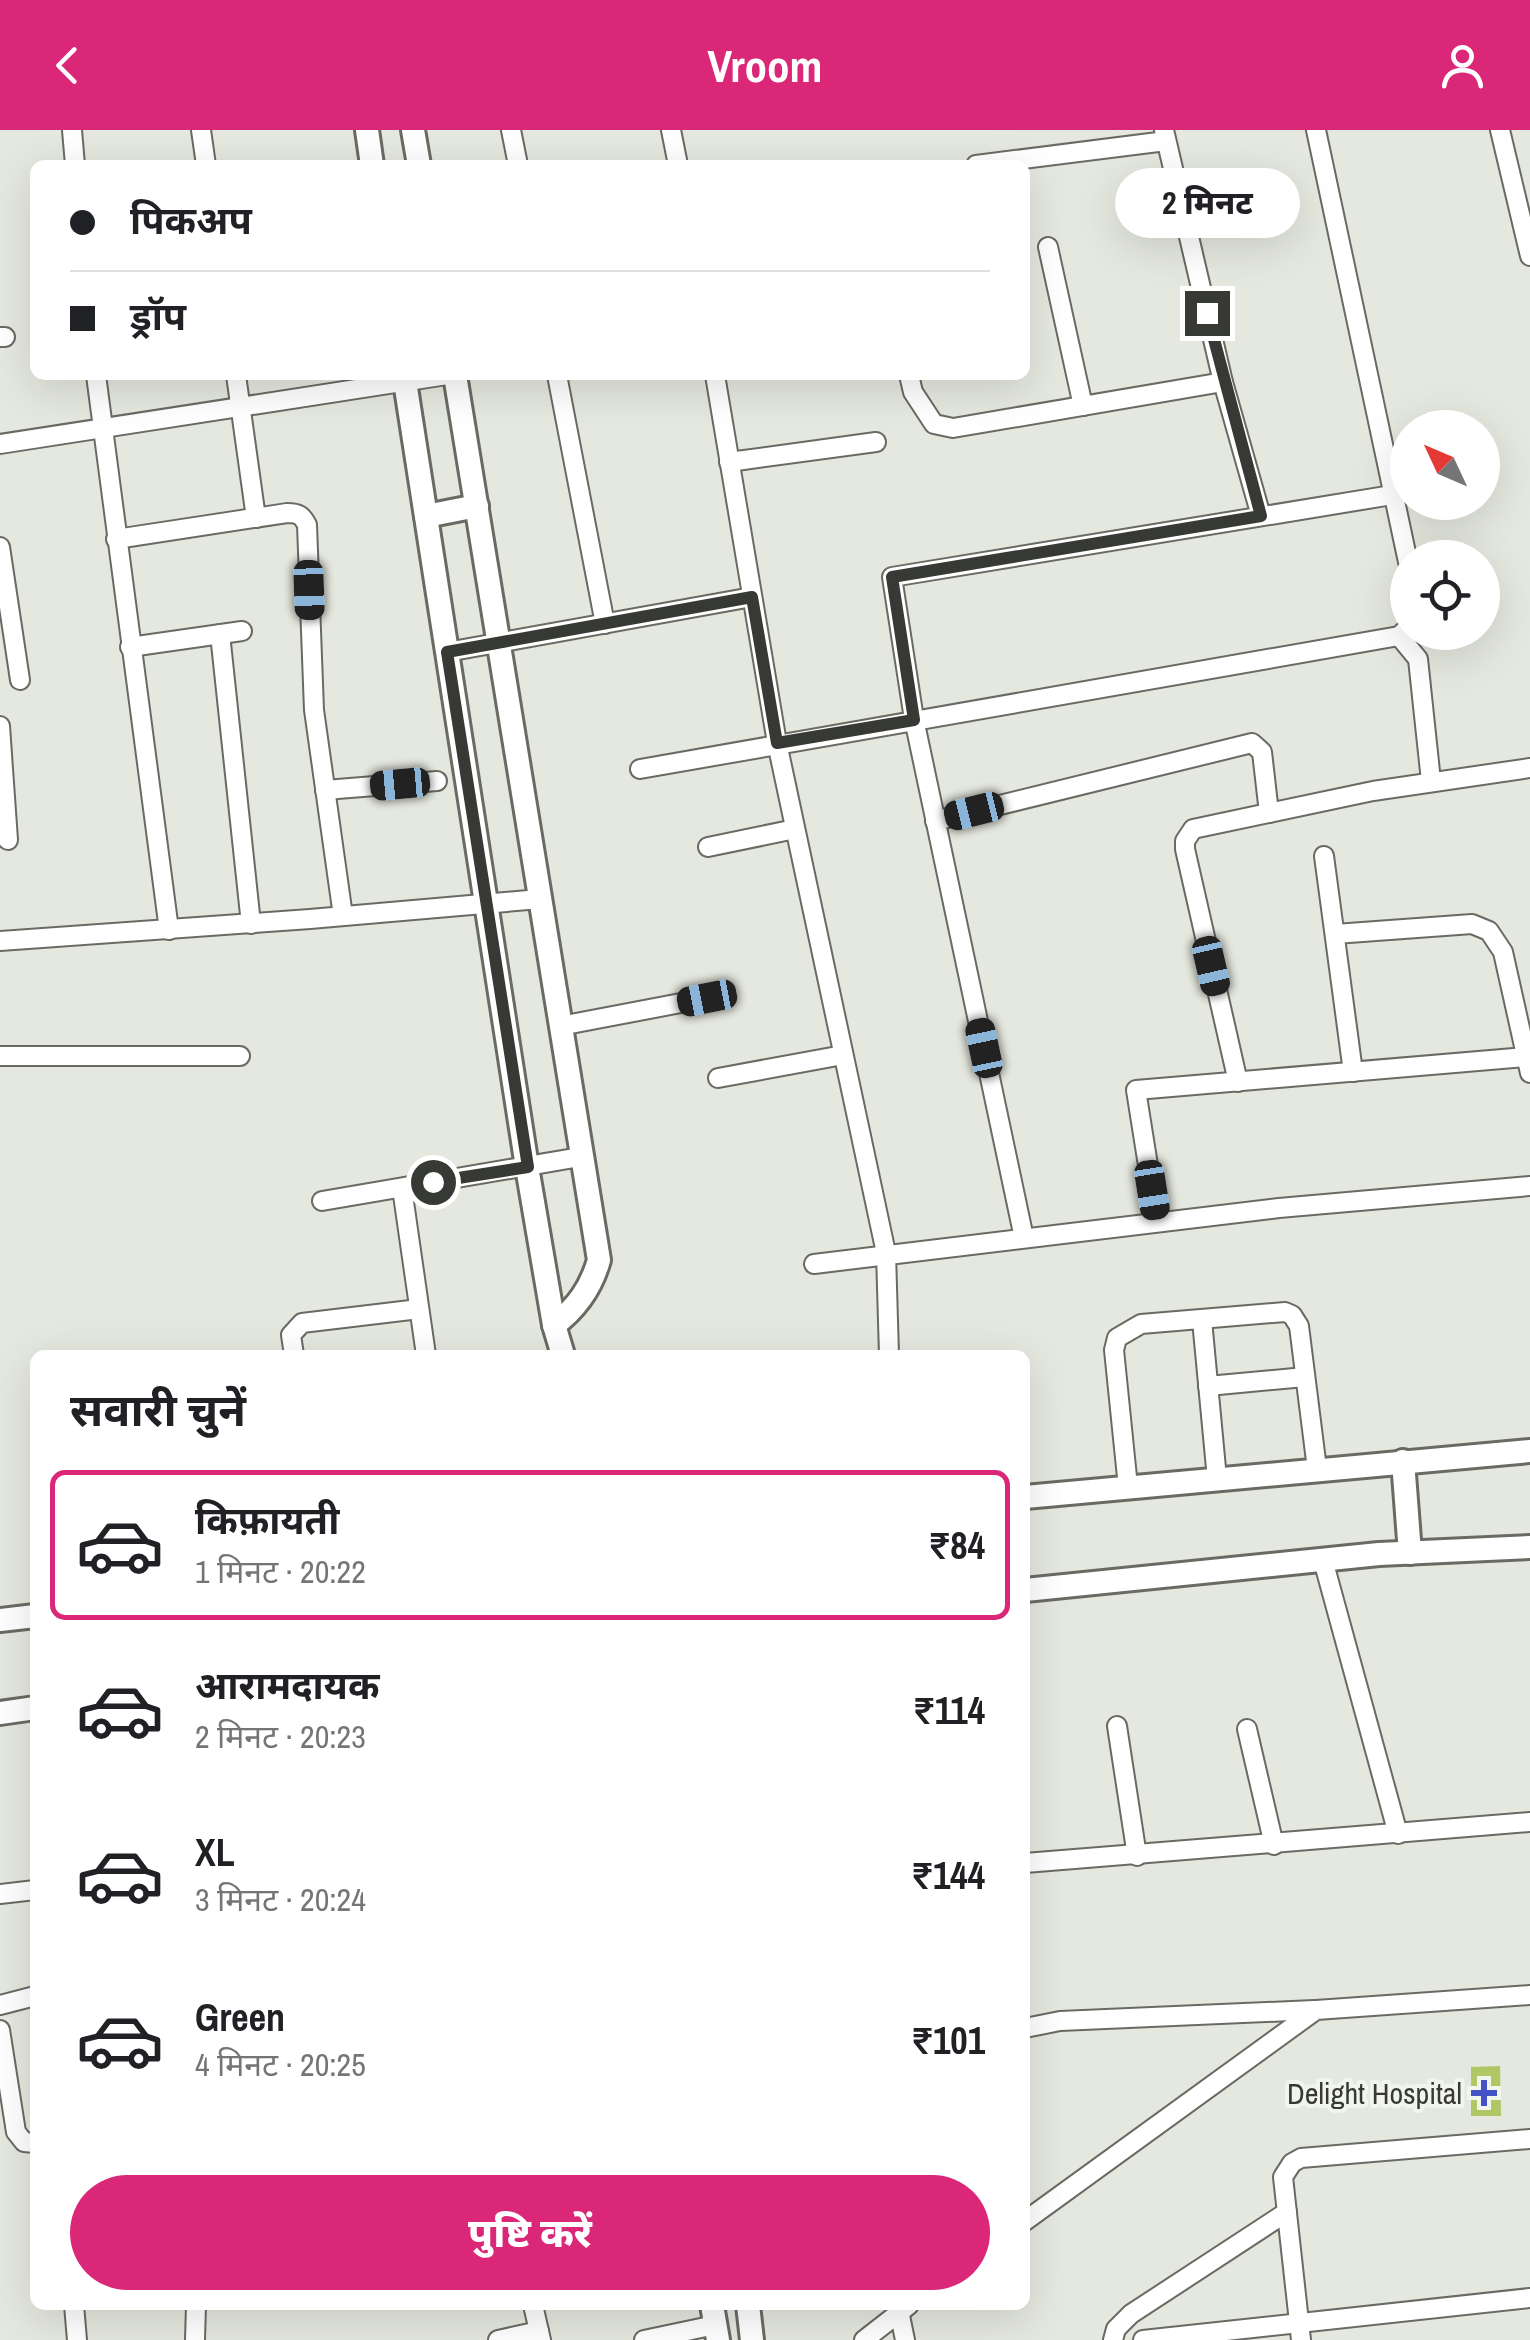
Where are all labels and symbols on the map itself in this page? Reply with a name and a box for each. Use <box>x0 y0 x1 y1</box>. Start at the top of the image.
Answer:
callout: 2 मिनट <box>1114 168 1300 238</box>
route end <box>1185 291 1230 336</box>
north arrow <box>1390 410 1500 520</box>
car <box>293 559 325 621</box>
car <box>369 766 431 802</box>
car <box>941 789 1007 833</box>
car <box>1190 933 1232 999</box>
car <box>675 978 739 1018</box>
car <box>963 1016 1005 1080</box>
car <box>1132 1158 1172 1222</box>
route start <box>411 1160 456 1205</box>
place label: Delight Hospital <box>1287 2073 1462 2113</box>
marker: Delight Hospital <box>1471 2080 1497 2106</box>

